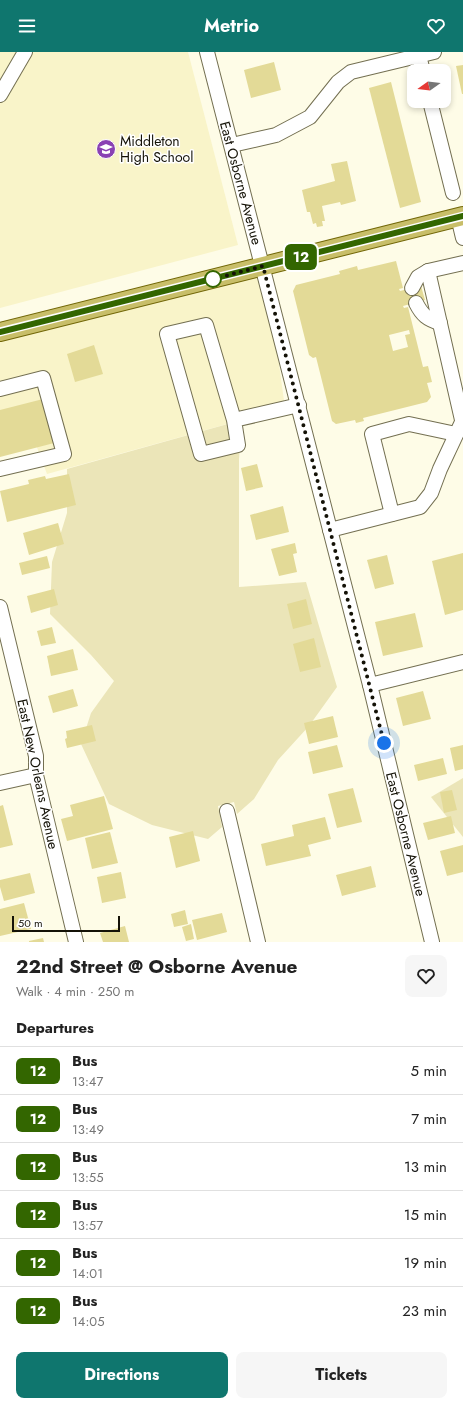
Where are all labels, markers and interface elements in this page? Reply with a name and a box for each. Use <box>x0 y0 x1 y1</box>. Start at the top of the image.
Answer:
text: Metrio <box>204 13 259 39</box>
icon: menu <box>16 15 38 37</box>
icon: heart <box>425 15 447 37</box>
north arrow <box>407 64 451 108</box>
map controls <box>407 64 451 108</box>
street label: East Osborne Avenue <box>215 119 267 247</box>
place label: Middleton High School <box>120 131 193 167</box>
school or university icon: Middleton High School <box>95 138 117 160</box>
line badge: 12 <box>283 244 319 270</box>
text: 12 <box>293 247 309 267</box>
unlabelled marker <box>204 270 222 288</box>
street label: East New Orleans Avenue <box>12 697 64 851</box>
your location <box>374 733 394 753</box>
street label: East Osborne Avenue <box>381 770 431 898</box>
scale bar <box>12 914 120 933</box>
text: 50 m <box>18 915 43 931</box>
text: 22nd Street @ Osborne Avenue <box>16 953 297 980</box>
button: heart <box>405 955 447 997</box>
text: Walk · 4 min · 250 m <box>16 982 134 1001</box>
text: Departures <box>16 1017 94 1039</box>
text: Bus <box>72 1050 97 1072</box>
text: 5 min <box>411 1060 447 1082</box>
text: 12 <box>30 1061 46 1081</box>
text: 13:47 <box>72 1072 103 1091</box>
text: Bus <box>72 1098 97 1120</box>
text: 7 min <box>411 1108 447 1130</box>
text: 12 <box>30 1109 46 1129</box>
text: 13:49 <box>72 1120 104 1139</box>
text: Bus <box>72 1146 97 1168</box>
text: 13 min <box>404 1156 447 1178</box>
text: 12 <box>30 1157 46 1177</box>
text: 13:55 <box>72 1168 104 1187</box>
text: Bus <box>72 1194 97 1216</box>
text: 15 min <box>404 1204 447 1226</box>
text: 12 <box>30 1205 46 1225</box>
text: 13:57 <box>72 1216 103 1235</box>
text: Bus <box>72 1242 97 1264</box>
text: 19 min <box>404 1252 447 1274</box>
text: 12 <box>30 1253 46 1273</box>
text: 14:01 <box>72 1264 103 1283</box>
text: Bus <box>72 1290 97 1312</box>
text: 23 min <box>402 1300 447 1322</box>
text: 12 <box>30 1301 46 1321</box>
text: 14:05 <box>72 1312 104 1331</box>
button: Directions <box>16 1352 228 1398</box>
button: Tickets <box>236 1352 447 1398</box>

